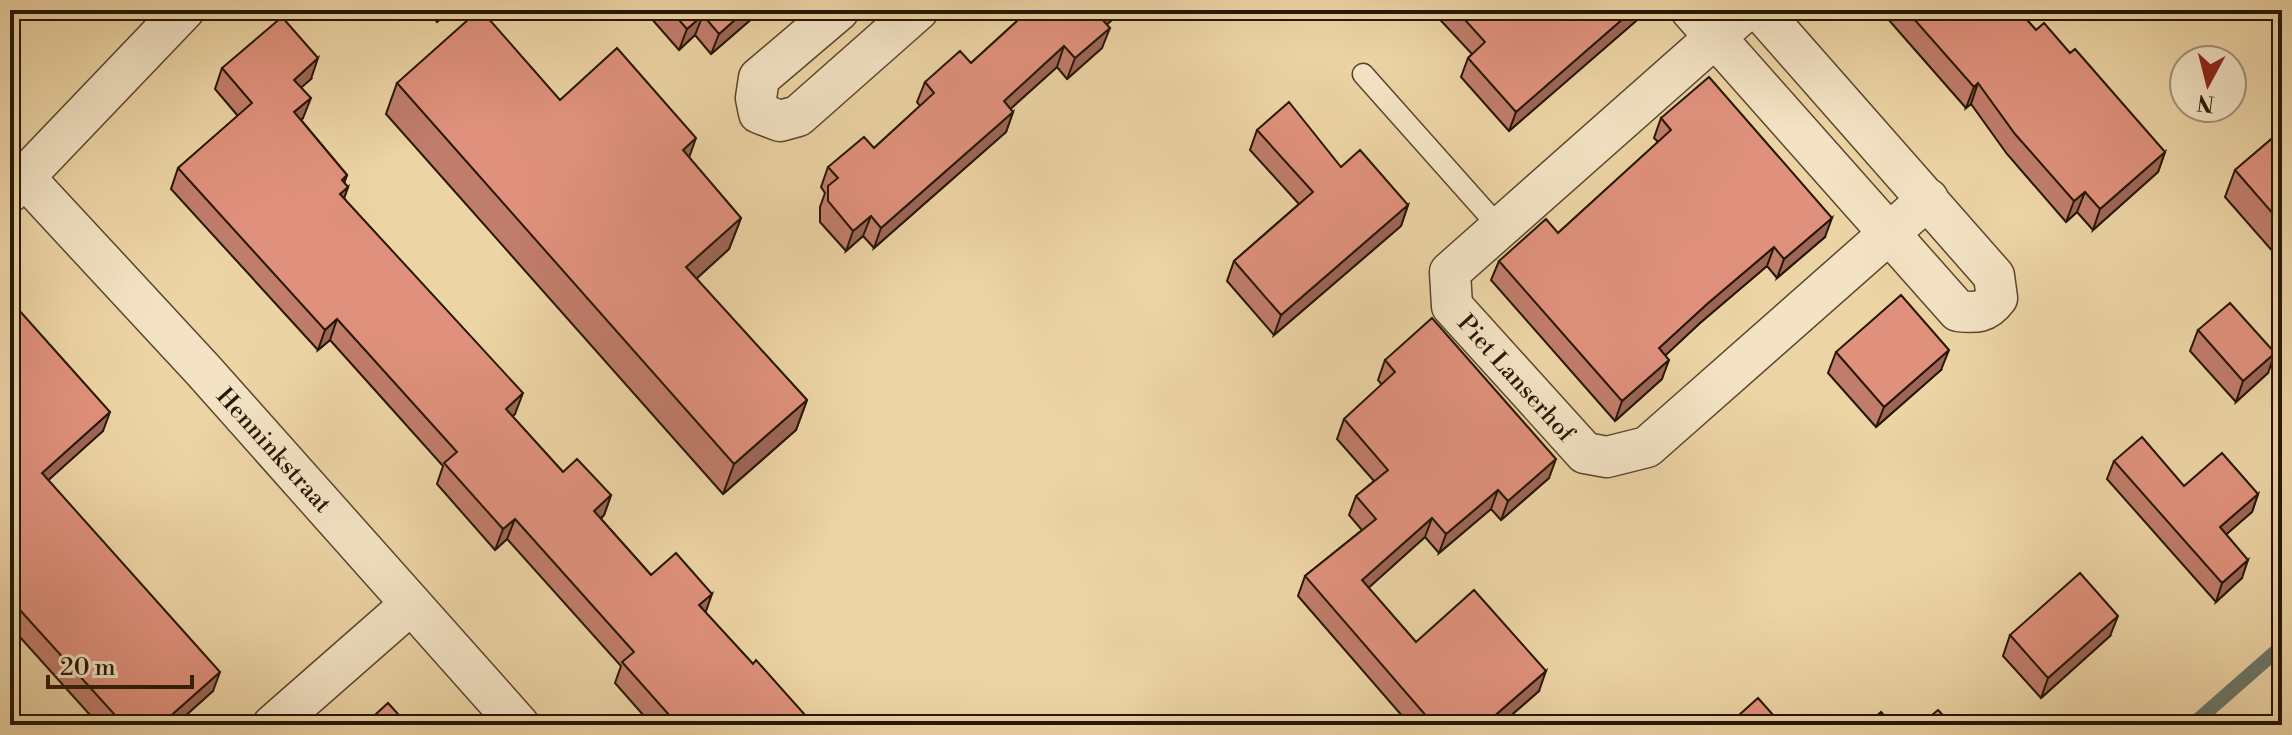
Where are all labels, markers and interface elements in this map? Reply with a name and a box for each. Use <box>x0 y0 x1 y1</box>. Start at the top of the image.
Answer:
north arrow <box>2168 44 2248 124</box>
text: N <box>2195 88 2216 117</box>
street label: Piet Lanserhof <box>1450 309 1581 449</box>
street label: Henninkstraat <box>209 382 338 520</box>
scale bar <box>48 639 192 689</box>
text: 20 m <box>60 653 116 683</box>

